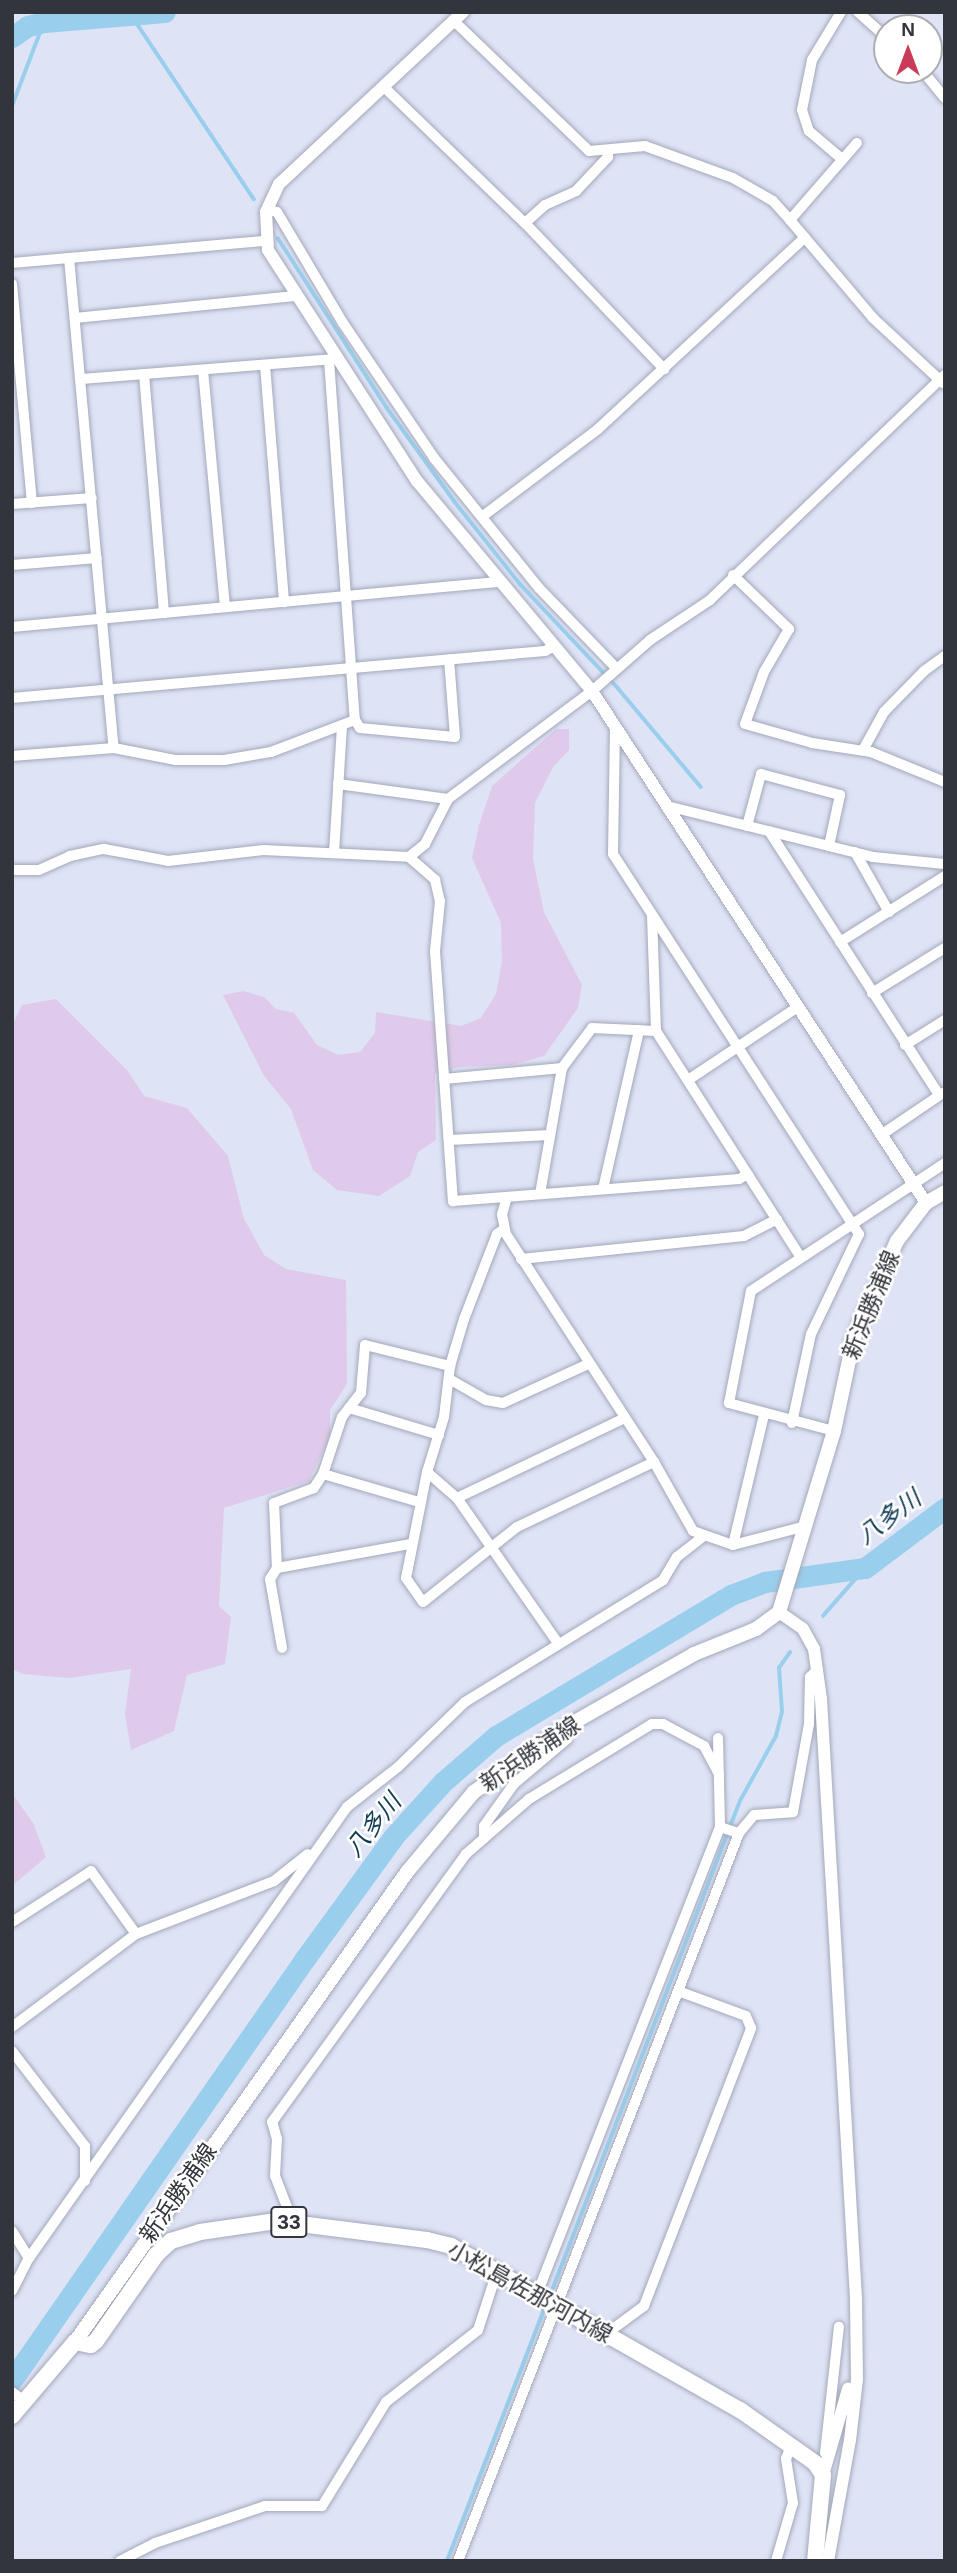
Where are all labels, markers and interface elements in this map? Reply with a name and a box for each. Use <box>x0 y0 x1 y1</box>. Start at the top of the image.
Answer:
north arrow <box>873 14 943 84</box>
text: N <box>901 19 915 40</box>
street label: 新浜勝浦線 <box>837 1247 905 1363</box>
water label: 八多川 <box>852 1484 926 1550</box>
street label: 新浜勝浦線 <box>475 1710 585 1798</box>
water label: 八多川 <box>339 1788 407 1862</box>
street label: 新浜勝浦線 <box>134 2138 222 2248</box>
road number: 33 <box>270 2204 308 2240</box>
street label: 小松島佐那河内線 <box>443 2235 617 2349</box>

